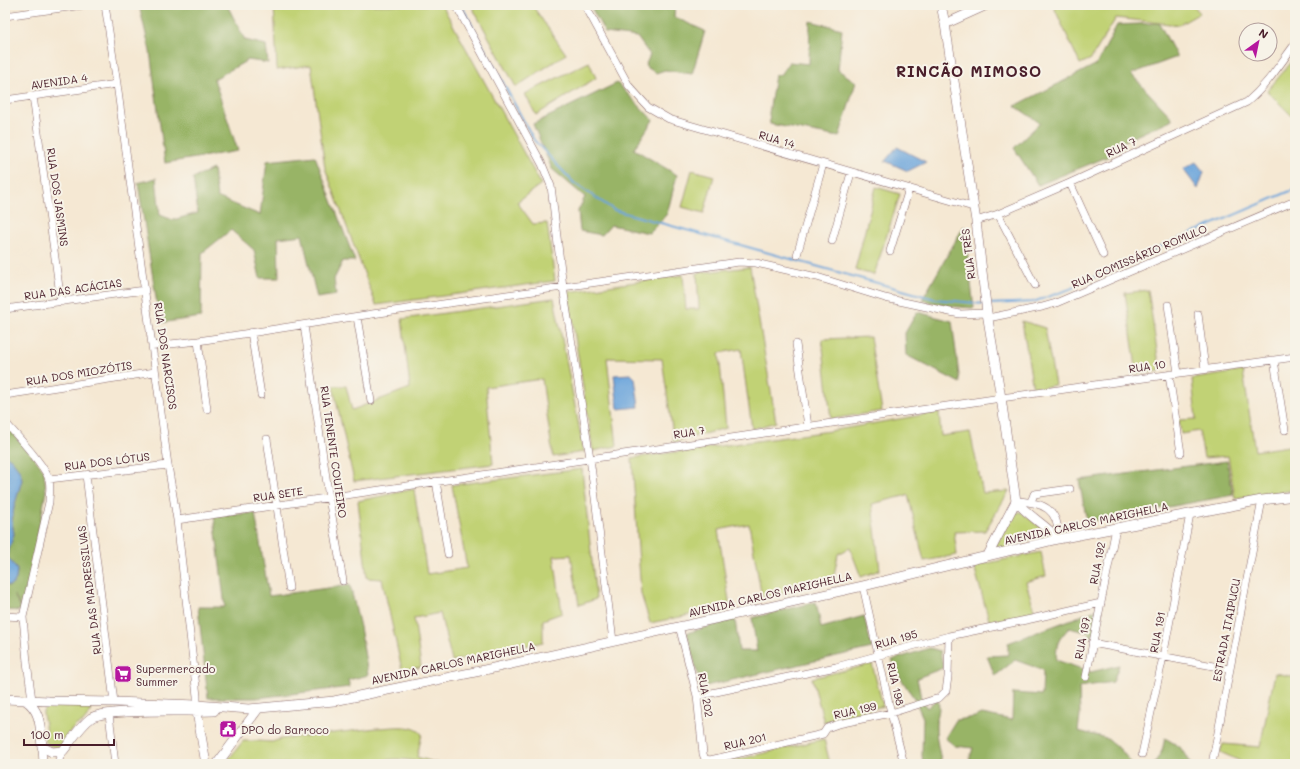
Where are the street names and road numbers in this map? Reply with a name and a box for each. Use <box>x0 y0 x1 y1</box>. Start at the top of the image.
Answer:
street label: AVENIDA 4 <box>30 70 89 92</box>
street label: RUA 14 <box>757 127 797 151</box>
street label: RUA 7 <box>1103 134 1139 160</box>
street label: RUA DOS JASMINS <box>44 147 72 247</box>
street label: RUA COMISSÁRIO ROMULO <box>1069 220 1209 291</box>
street label: RUA TRÊS <box>957 228 979 280</box>
street label: RUA DAS ACÁCIAS <box>23 275 123 303</box>
street label: RUA DOS NARCISOS <box>151 301 181 411</box>
street label: RUA 10 <box>1128 356 1167 376</box>
street label: RUA DOS MIOZÓTIS <box>25 357 133 389</box>
street label: RUA TENENTE COUTEIRO <box>317 385 351 519</box>
street label: RUA 7 <box>672 422 706 442</box>
street label: RUA DOS LÓTUS <box>64 448 150 474</box>
street label: RUA SETE <box>252 483 304 505</box>
street label: AVENIDA CARLOS MARIGHELLA <box>1003 498 1169 548</box>
street label: RUA DAS MADRESSILVAS <box>74 525 104 655</box>
street label: RUA 192 <box>1086 540 1108 586</box>
street label: AVENIDA CARLOS MARIGHELLA <box>687 568 853 620</box>
street label: ESTRADA ITAIPUCU <box>1209 577 1243 683</box>
street label: RUA 191 <box>1146 610 1168 654</box>
street label: RUA 197 <box>1071 615 1093 661</box>
street label: RUA 195 <box>873 626 919 652</box>
street label: AVENIDA CARLOS MARIGHELLA <box>370 638 536 688</box>
street label: RUA 198 <box>884 661 908 707</box>
street label: RUA 202 <box>695 672 717 718</box>
street label: RUA 199 <box>832 698 878 722</box>
street label: RUA 201 <box>722 729 768 753</box>

